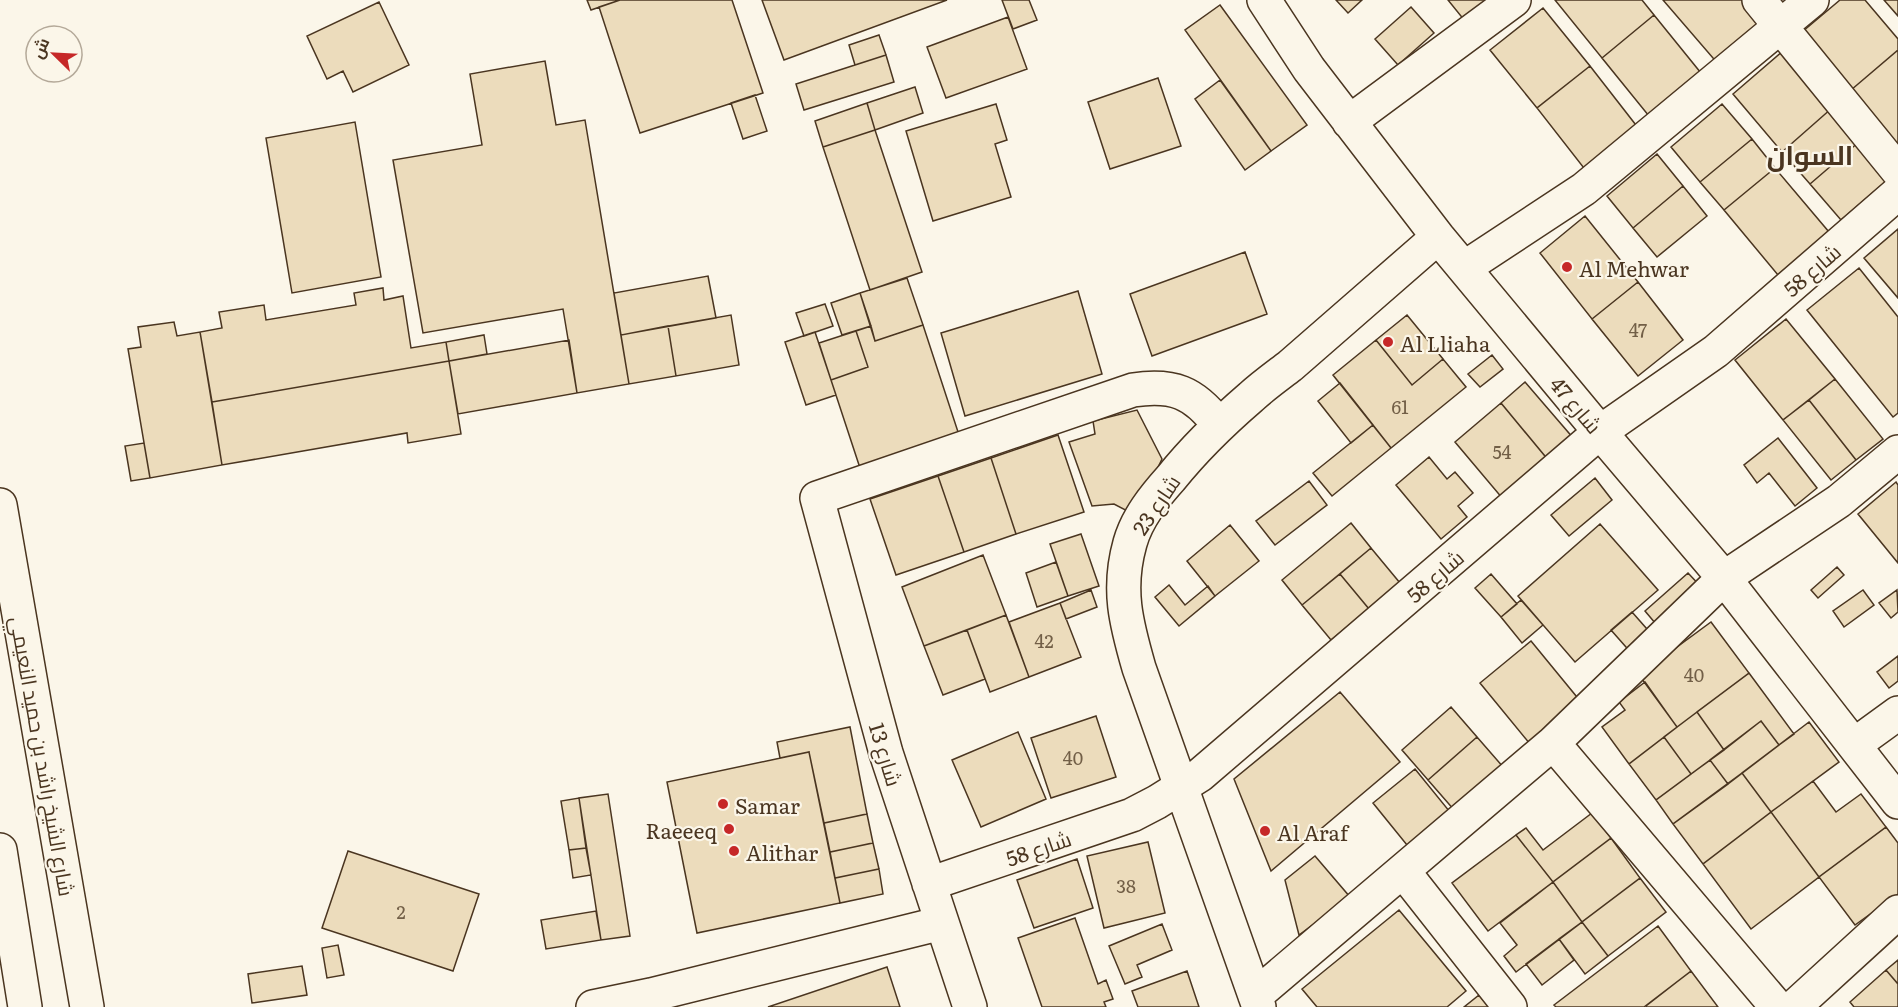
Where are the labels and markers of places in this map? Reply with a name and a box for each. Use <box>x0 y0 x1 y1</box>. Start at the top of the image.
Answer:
place label: Al Mehwar <box>1579 252 1689 283</box>
marker: Al Mehwar <box>1560 260 1574 274</box>
place label: Al Lliaha <box>1400 327 1491 358</box>
marker: Al Lliaha <box>1381 335 1395 349</box>
place label: Samar <box>735 789 800 820</box>
marker: Samar <box>716 797 730 811</box>
place label: Raeeeq <box>646 814 717 845</box>
place label: Al Araf <box>1277 816 1350 847</box>
marker: Raeeeq <box>722 822 736 836</box>
marker: Al Araf <box>1258 824 1272 838</box>
place label: Alithar <box>746 836 818 867</box>
marker: Alithar <box>727 844 741 858</box>

